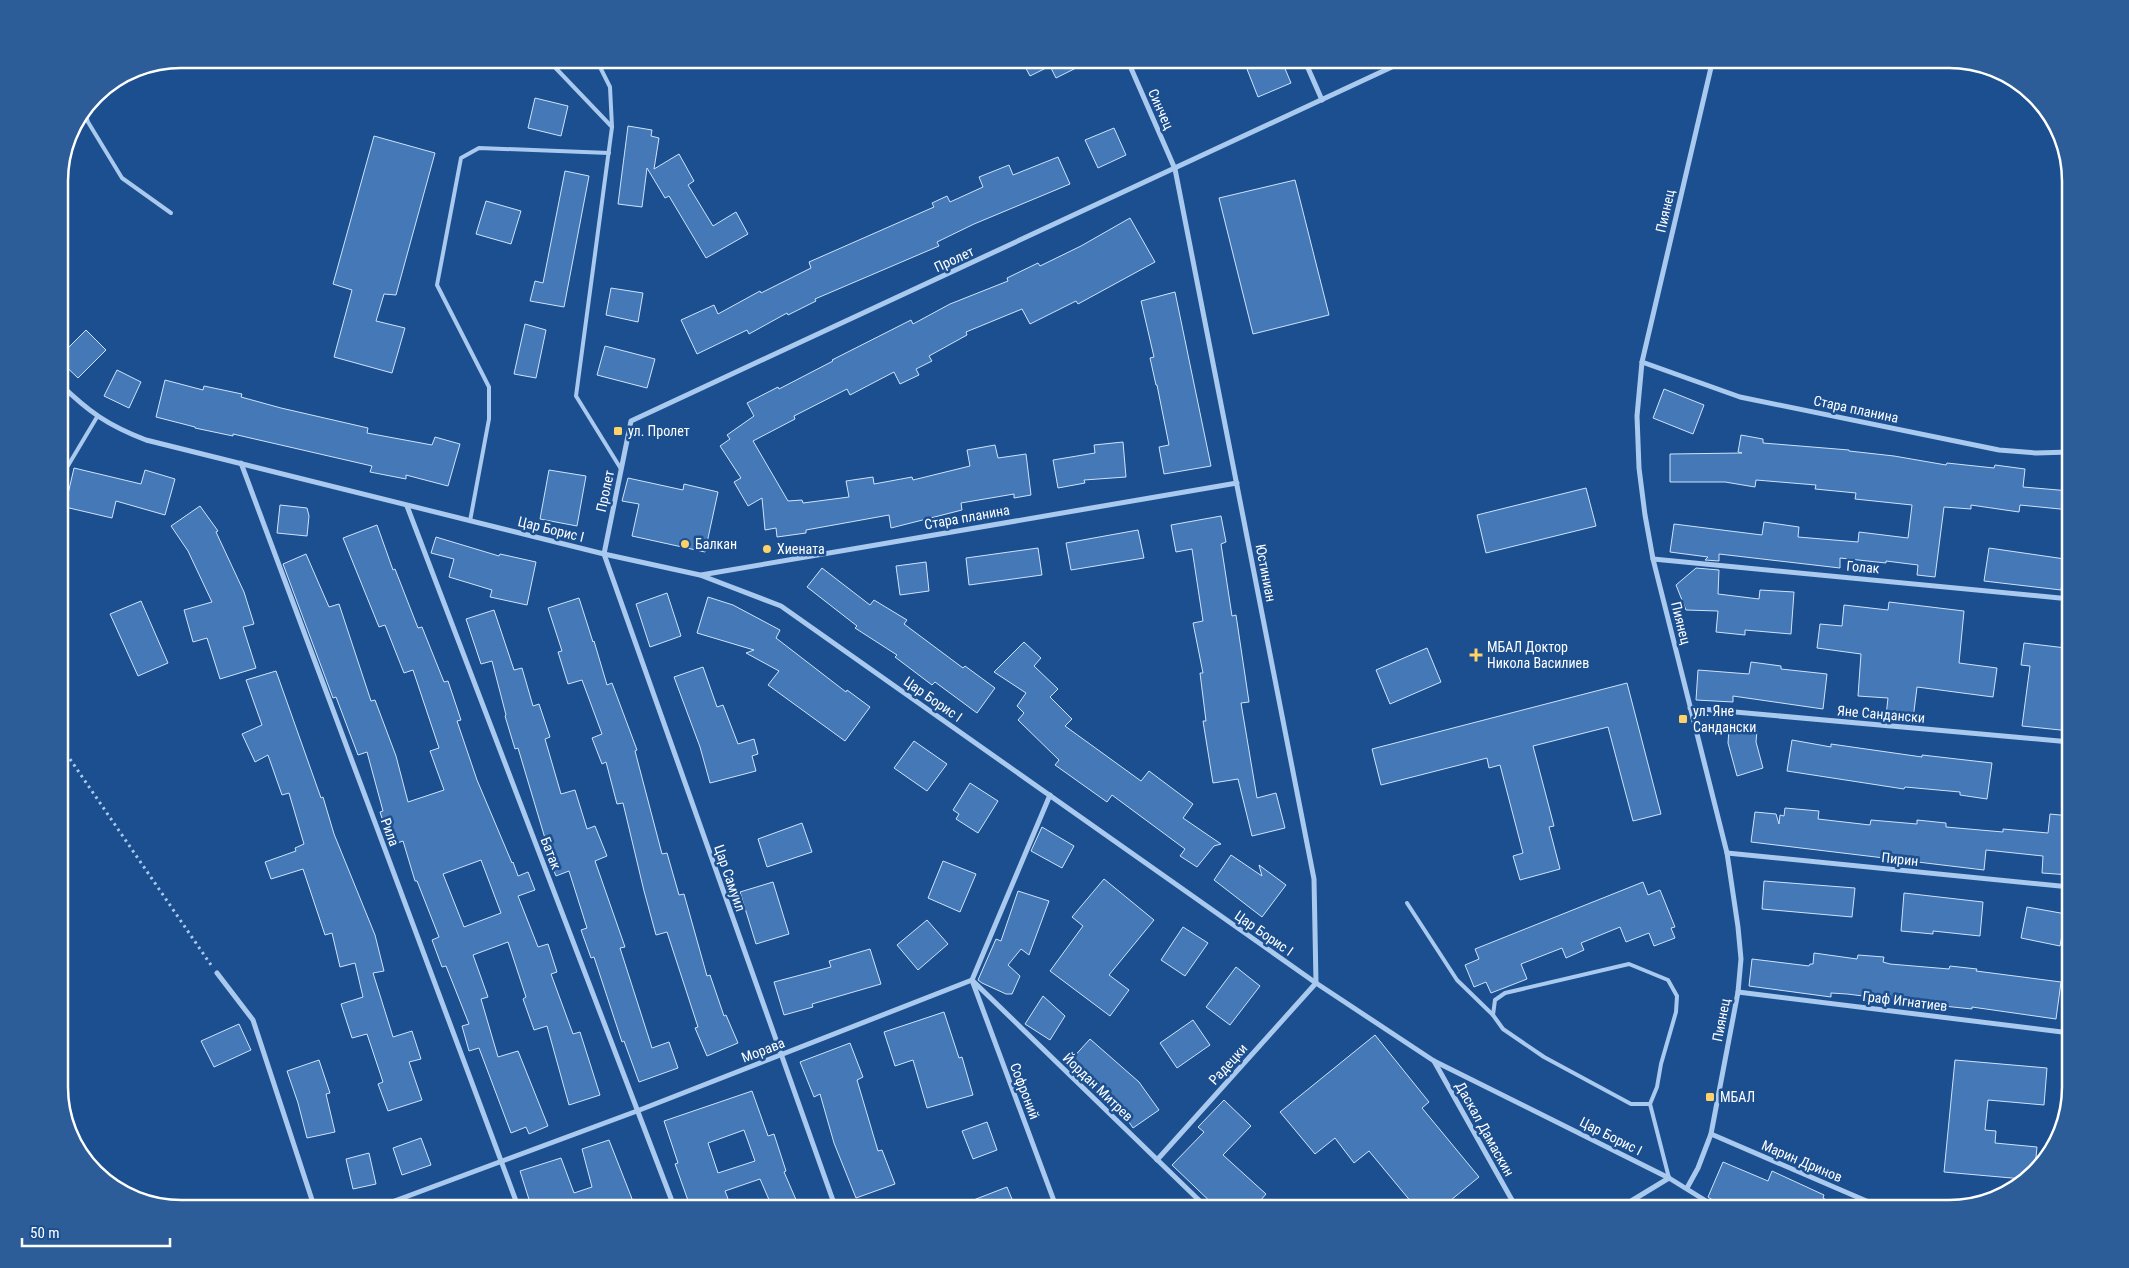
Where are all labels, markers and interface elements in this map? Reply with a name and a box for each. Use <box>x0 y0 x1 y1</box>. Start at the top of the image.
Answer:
street label: Синчец <box>1145 86 1177 132</box>
street label: Пиянец <box>1652 188 1678 234</box>
street label: Пролет <box>932 243 976 275</box>
street label: Стара планина <box>1812 392 1900 426</box>
place label: ул. Пролет <box>628 423 690 439</box>
marker: ул. Пролет <box>612 425 624 437</box>
street label: Пролет <box>593 469 617 513</box>
street label: Стара планина <box>923 502 1011 532</box>
street label: Цар Борис I <box>516 513 586 545</box>
place label: Балкан <box>695 536 737 552</box>
marker: Балкан <box>679 538 691 550</box>
place label: Хиената <box>777 541 825 557</box>
marker: Хиената <box>761 543 773 555</box>
street label: Юстиниан <box>1253 543 1279 603</box>
street label: Голак <box>1846 558 1880 576</box>
street label: Пиянец <box>1668 600 1694 646</box>
place label: МБАЛ Доктор Никола Василиев <box>1487 639 1589 671</box>
marker: МБАЛ Доктор Никола Василиев <box>1469 648 1483 662</box>
street label: Цар Борис I <box>901 673 965 725</box>
street label: Яне Сандански <box>1836 702 1926 726</box>
place label: ул. Яне Сандански <box>1693 703 1756 735</box>
marker: ул. Яне Сандански <box>1677 713 1689 725</box>
street label: Рила <box>378 816 402 848</box>
street label: Батак <box>538 834 565 872</box>
street label: Цар Самуил <box>711 843 749 913</box>
street label: Пирин <box>1881 849 1919 869</box>
street label: Цар Борис I <box>1232 907 1296 959</box>
street label: Граф Игнатиев <box>1862 988 1948 1014</box>
street label: Пиянец <box>1709 997 1733 1043</box>
street label: Морава <box>739 1034 787 1066</box>
street label: Радецки <box>1205 1040 1251 1088</box>
street label: Йордан Митрев <box>1060 1050 1136 1124</box>
street label: Софроний <box>1007 1061 1043 1121</box>
street label: Даскал Дамаскин <box>1452 1079 1518 1179</box>
place label: МБАЛ <box>1720 1089 1755 1105</box>
marker: МБАЛ <box>1704 1091 1716 1103</box>
street label: Цар Борис I <box>1577 1114 1645 1158</box>
street label: Марин Дринов <box>1759 1137 1845 1185</box>
scale bar <box>22 1216 170 1248</box>
text: 50 m <box>30 1224 60 1242</box>

